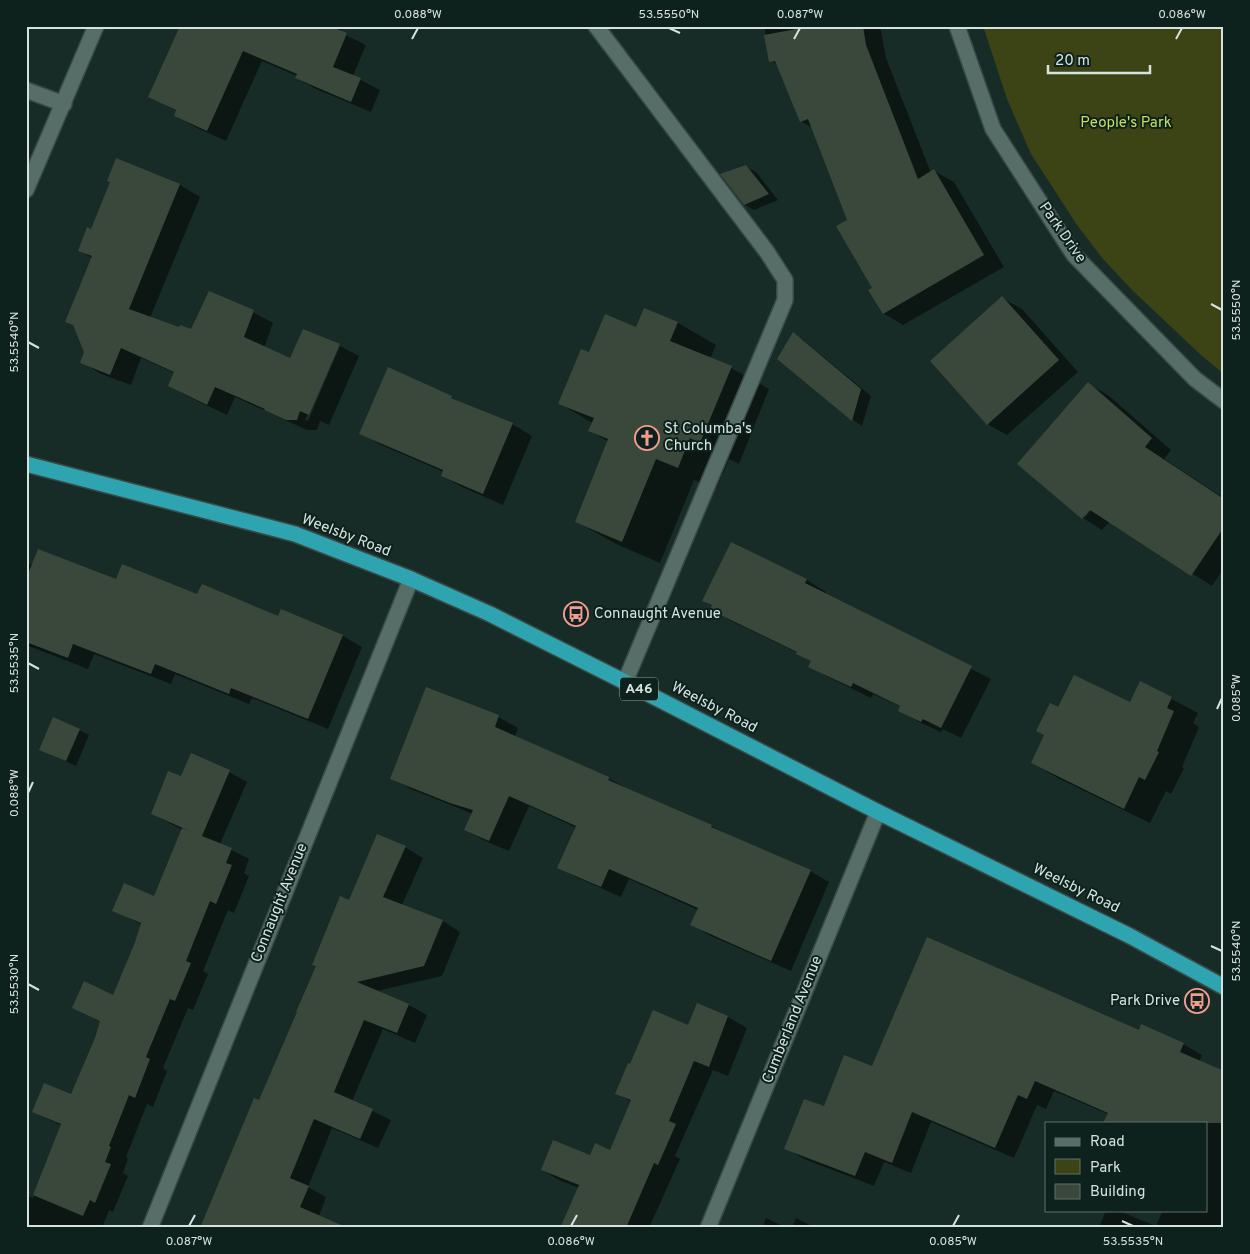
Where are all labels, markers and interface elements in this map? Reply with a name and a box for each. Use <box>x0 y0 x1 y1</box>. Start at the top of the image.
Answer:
text: 0.088°W <box>394 7 442 23</box>
text: 53.5550°N <box>639 7 699 23</box>
text: 0.087°W <box>777 7 823 23</box>
text: 0.086°W <box>1158 7 1206 23</box>
scale bar <box>1048 42 1150 74</box>
text: 20 m <box>1055 52 1090 71</box>
park label: People's Park <box>1080 114 1172 133</box>
street label: Park Drive <box>1034 199 1090 267</box>
text: 53.5550°N <box>1229 280 1245 340</box>
text: 53.5540°N <box>7 311 23 373</box>
place label: St Columba's Church <box>664 420 752 456</box>
church icon: St Columba's Church <box>634 425 660 451</box>
street label: Weelsby Road <box>299 510 393 562</box>
bus stop icon: Connaught Avenue <box>563 601 589 627</box>
place label: Connaught Avenue <box>594 605 721 624</box>
text: 53.5535°N <box>7 633 23 693</box>
text: 0.085°W <box>1229 674 1245 722</box>
road number: A46 <box>620 678 658 701</box>
street label: Weelsby Road <box>668 678 760 738</box>
text: 0.088°W <box>7 769 23 817</box>
street label: Connaught Avenue <box>247 841 313 965</box>
street label: Weelsby Road <box>1029 860 1123 918</box>
text: 53.5540°N <box>1229 920 1245 982</box>
street label: Cumberland Avenue <box>759 953 827 1087</box>
text: 53.5530°N <box>7 954 23 1014</box>
bus stop icon: Park Drive <box>1184 988 1210 1014</box>
place label: Park Drive <box>1110 992 1180 1011</box>
legend <box>1045 1122 1208 1212</box>
text: Road <box>1090 1133 1125 1152</box>
text: Park <box>1090 1159 1121 1178</box>
text: Building <box>1090 1183 1145 1202</box>
text: 0.087°W <box>166 1234 212 1250</box>
text: 0.086°W <box>547 1234 595 1250</box>
text: 0.085°W <box>929 1234 977 1250</box>
text: 53.5535°N <box>1103 1234 1163 1250</box>

